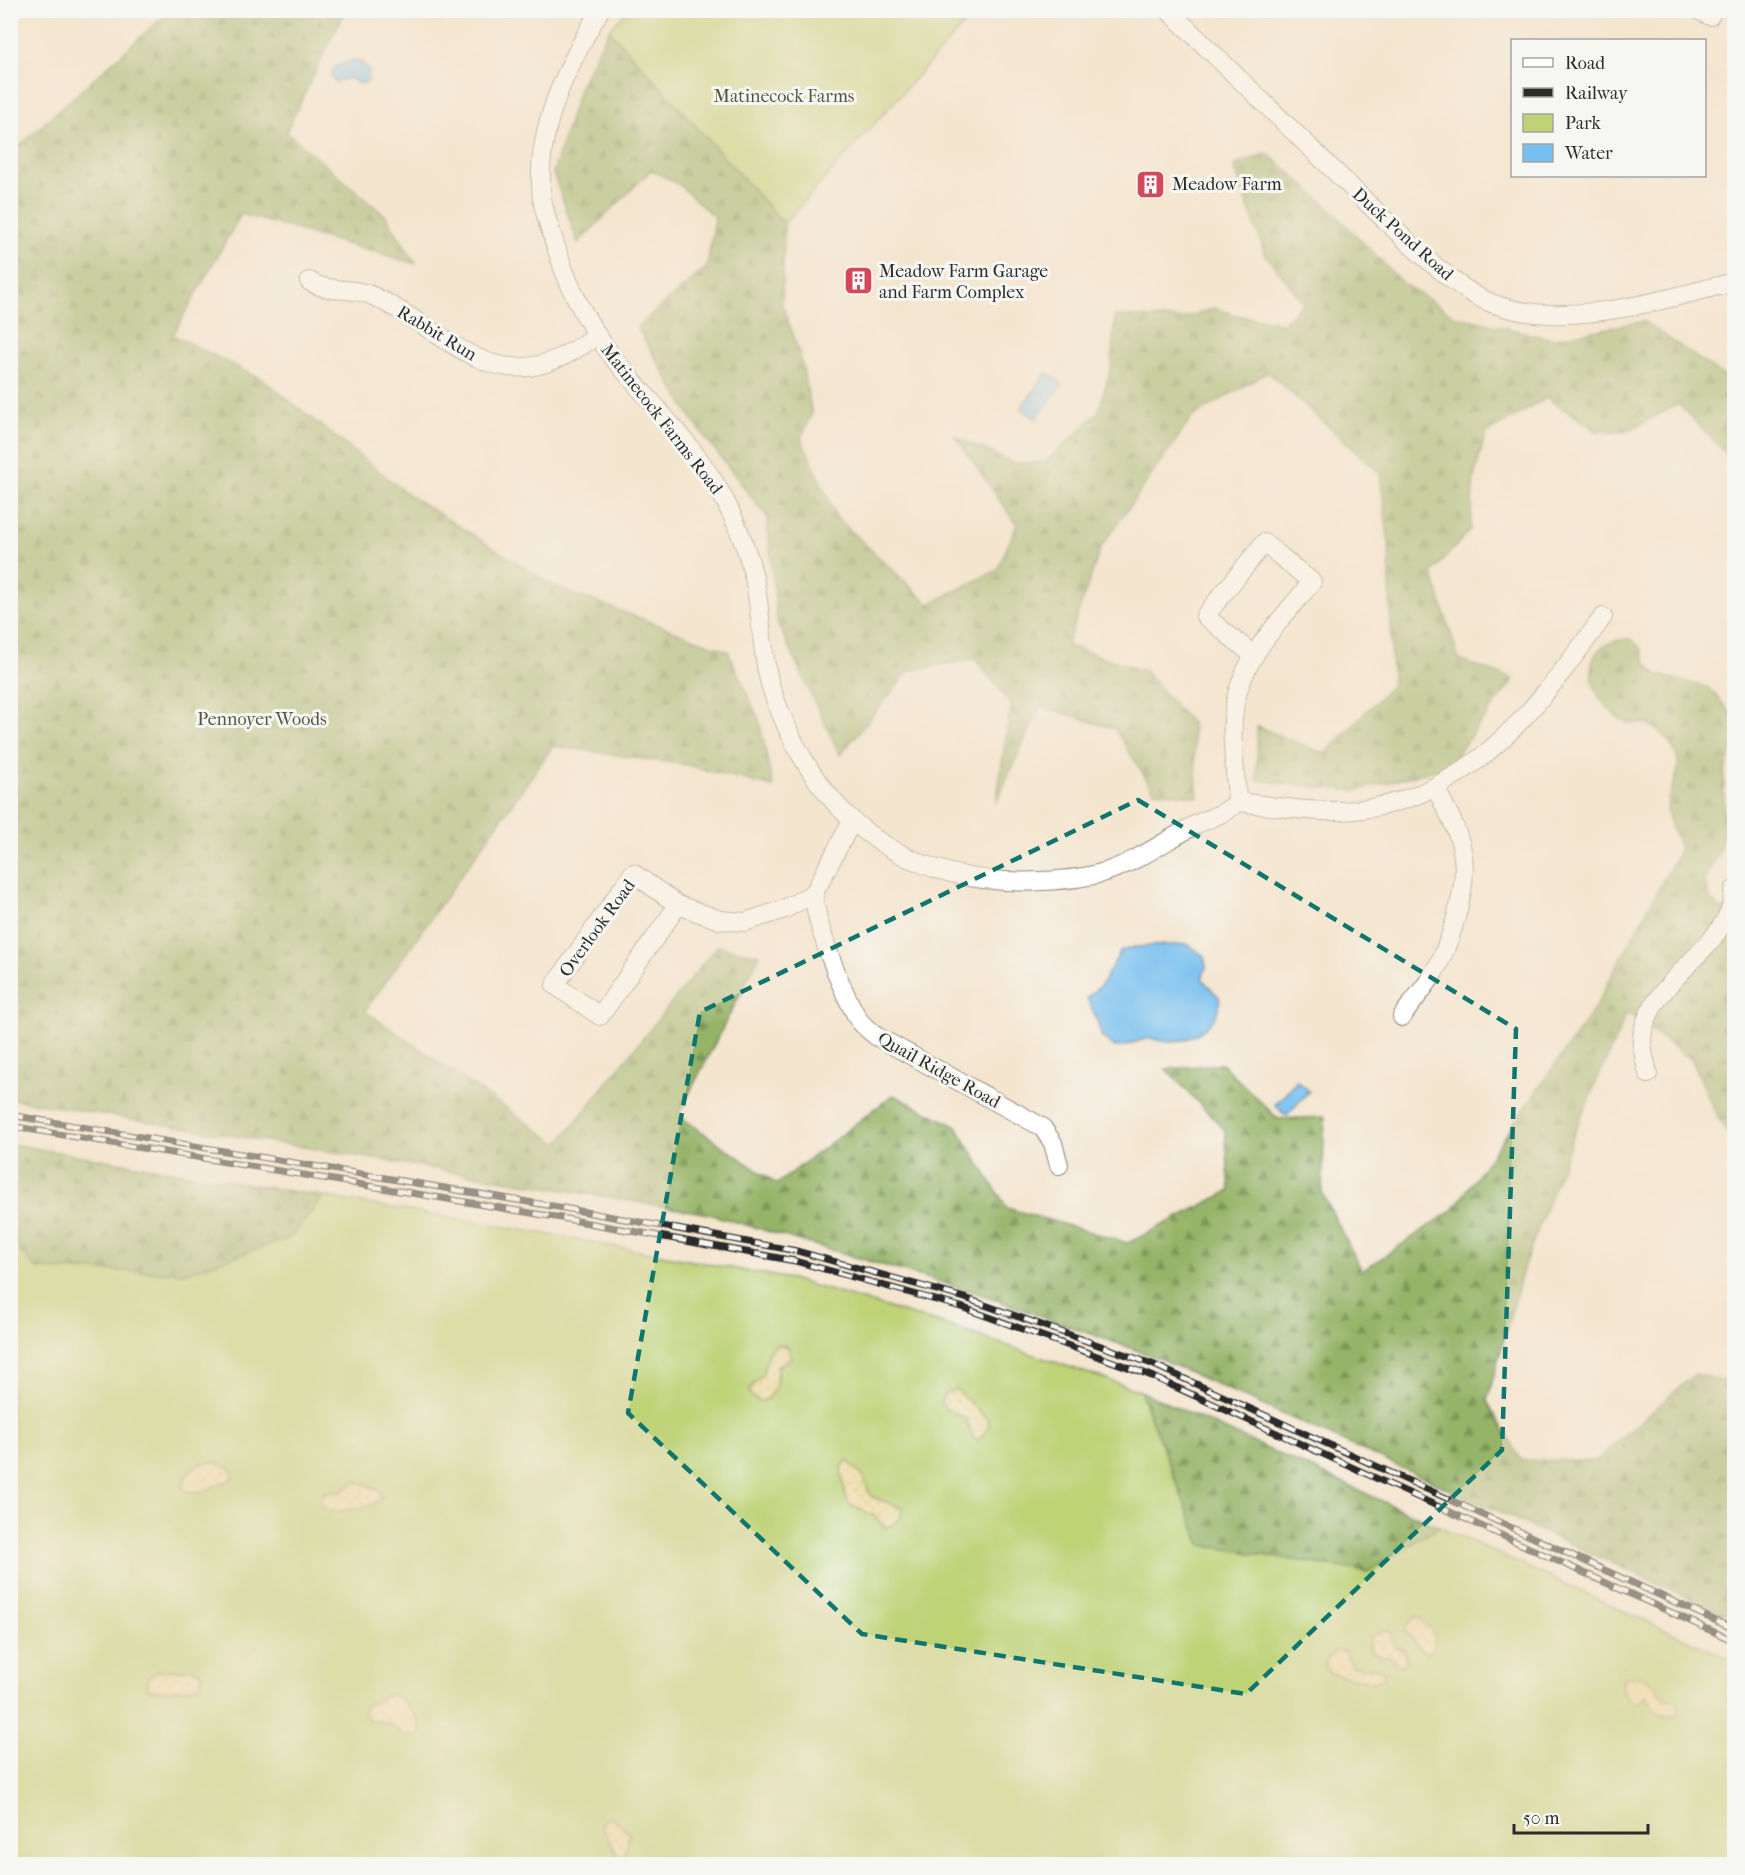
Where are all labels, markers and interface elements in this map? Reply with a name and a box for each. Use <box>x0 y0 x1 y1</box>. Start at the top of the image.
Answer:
legend <box>1511 39 1706 177</box>
text: Road <box>1565 53 1605 74</box>
text: Railway <box>1565 83 1629 104</box>
park label: Matinecock Farms <box>713 86 855 107</box>
text: Park <box>1565 113 1602 134</box>
text: Water <box>1564 143 1613 164</box>
building icon: Meadow Farm <box>1135 168 1167 200</box>
place label: Meadow Farm <box>1172 174 1282 195</box>
street label: Duck Pond Road <box>1348 184 1458 285</box>
place label: Meadow Farm Garage and Farm Complex <box>879 261 1048 303</box>
building icon: Meadow Farm Garage and Farm Complex <box>842 265 874 297</box>
street label: Rabbit Run <box>393 301 481 366</box>
street label: Matinecock Farms Road <box>596 340 727 499</box>
park label: Pennoyer Woods <box>197 709 327 730</box>
street label: Overlook Road <box>555 875 640 981</box>
street label: Quail Ridge Road <box>874 1028 1004 1113</box>
scale bar <box>1514 1797 1648 1835</box>
text: 50 m <box>1523 1808 1560 1829</box>

